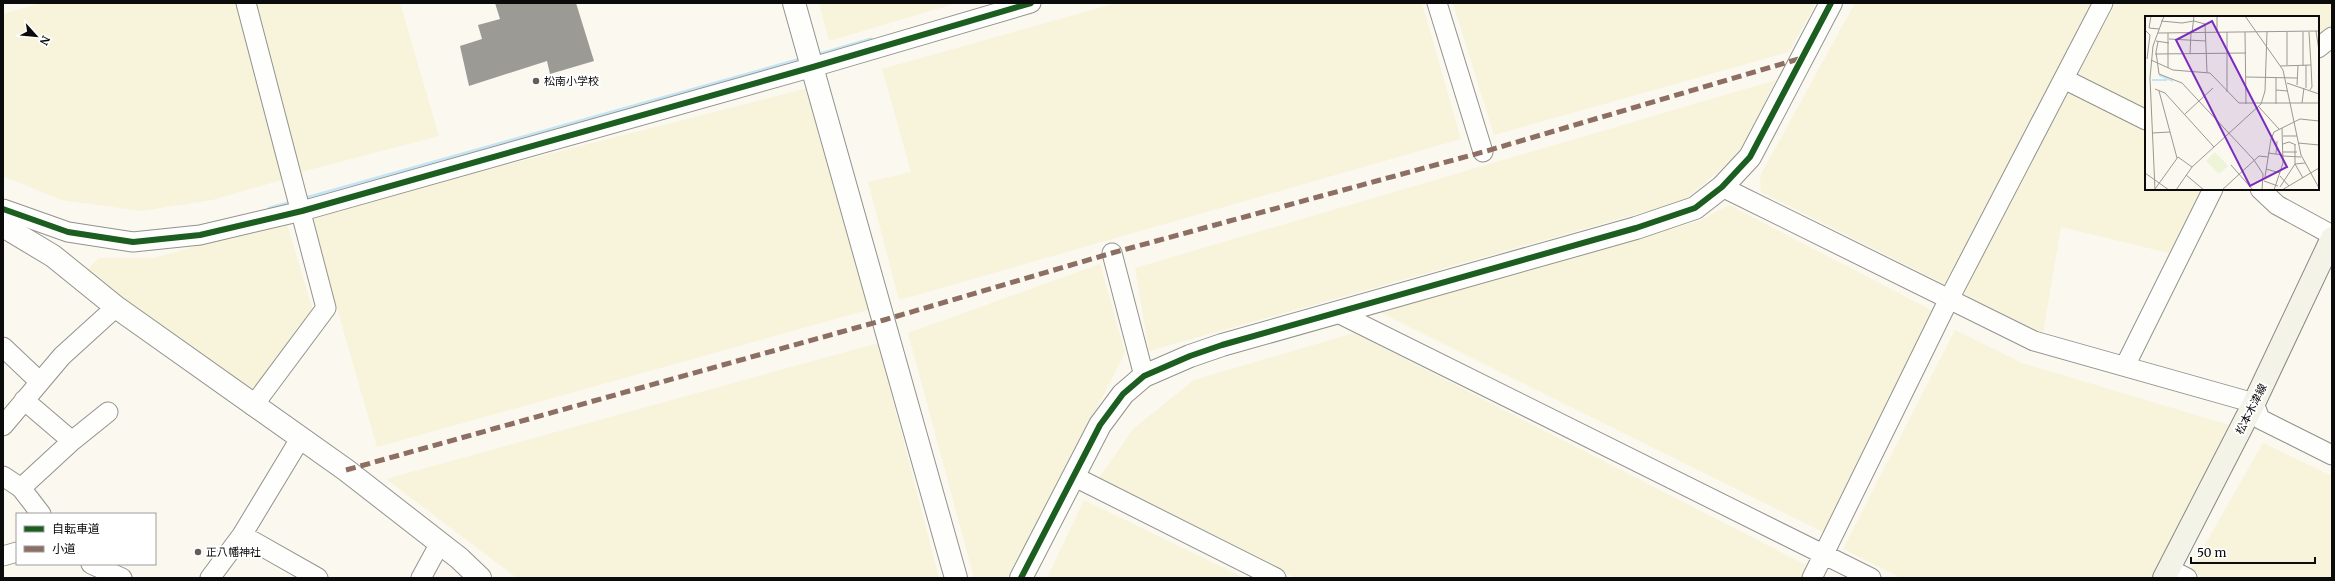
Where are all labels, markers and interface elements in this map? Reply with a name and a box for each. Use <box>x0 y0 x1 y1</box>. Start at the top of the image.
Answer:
north arrow <box>16 16 56 56</box>
inset map <box>2145 16 2319 190</box>
text: N <box>37 33 53 48</box>
place label: 松南小学校 <box>544 74 599 88</box>
marker: 松南小学校 <box>531 76 541 86</box>
street label: 松本木津線 <box>2232 381 2270 437</box>
legend <box>16 513 156 565</box>
text: 自転車道 <box>52 521 100 536</box>
scale bar <box>2191 539 2315 565</box>
text: 小道 <box>52 541 76 556</box>
place label: 正八幡神社 <box>206 545 261 559</box>
text: 50 m <box>2197 545 2226 560</box>
marker: 正八幡神社 <box>193 547 203 557</box>

